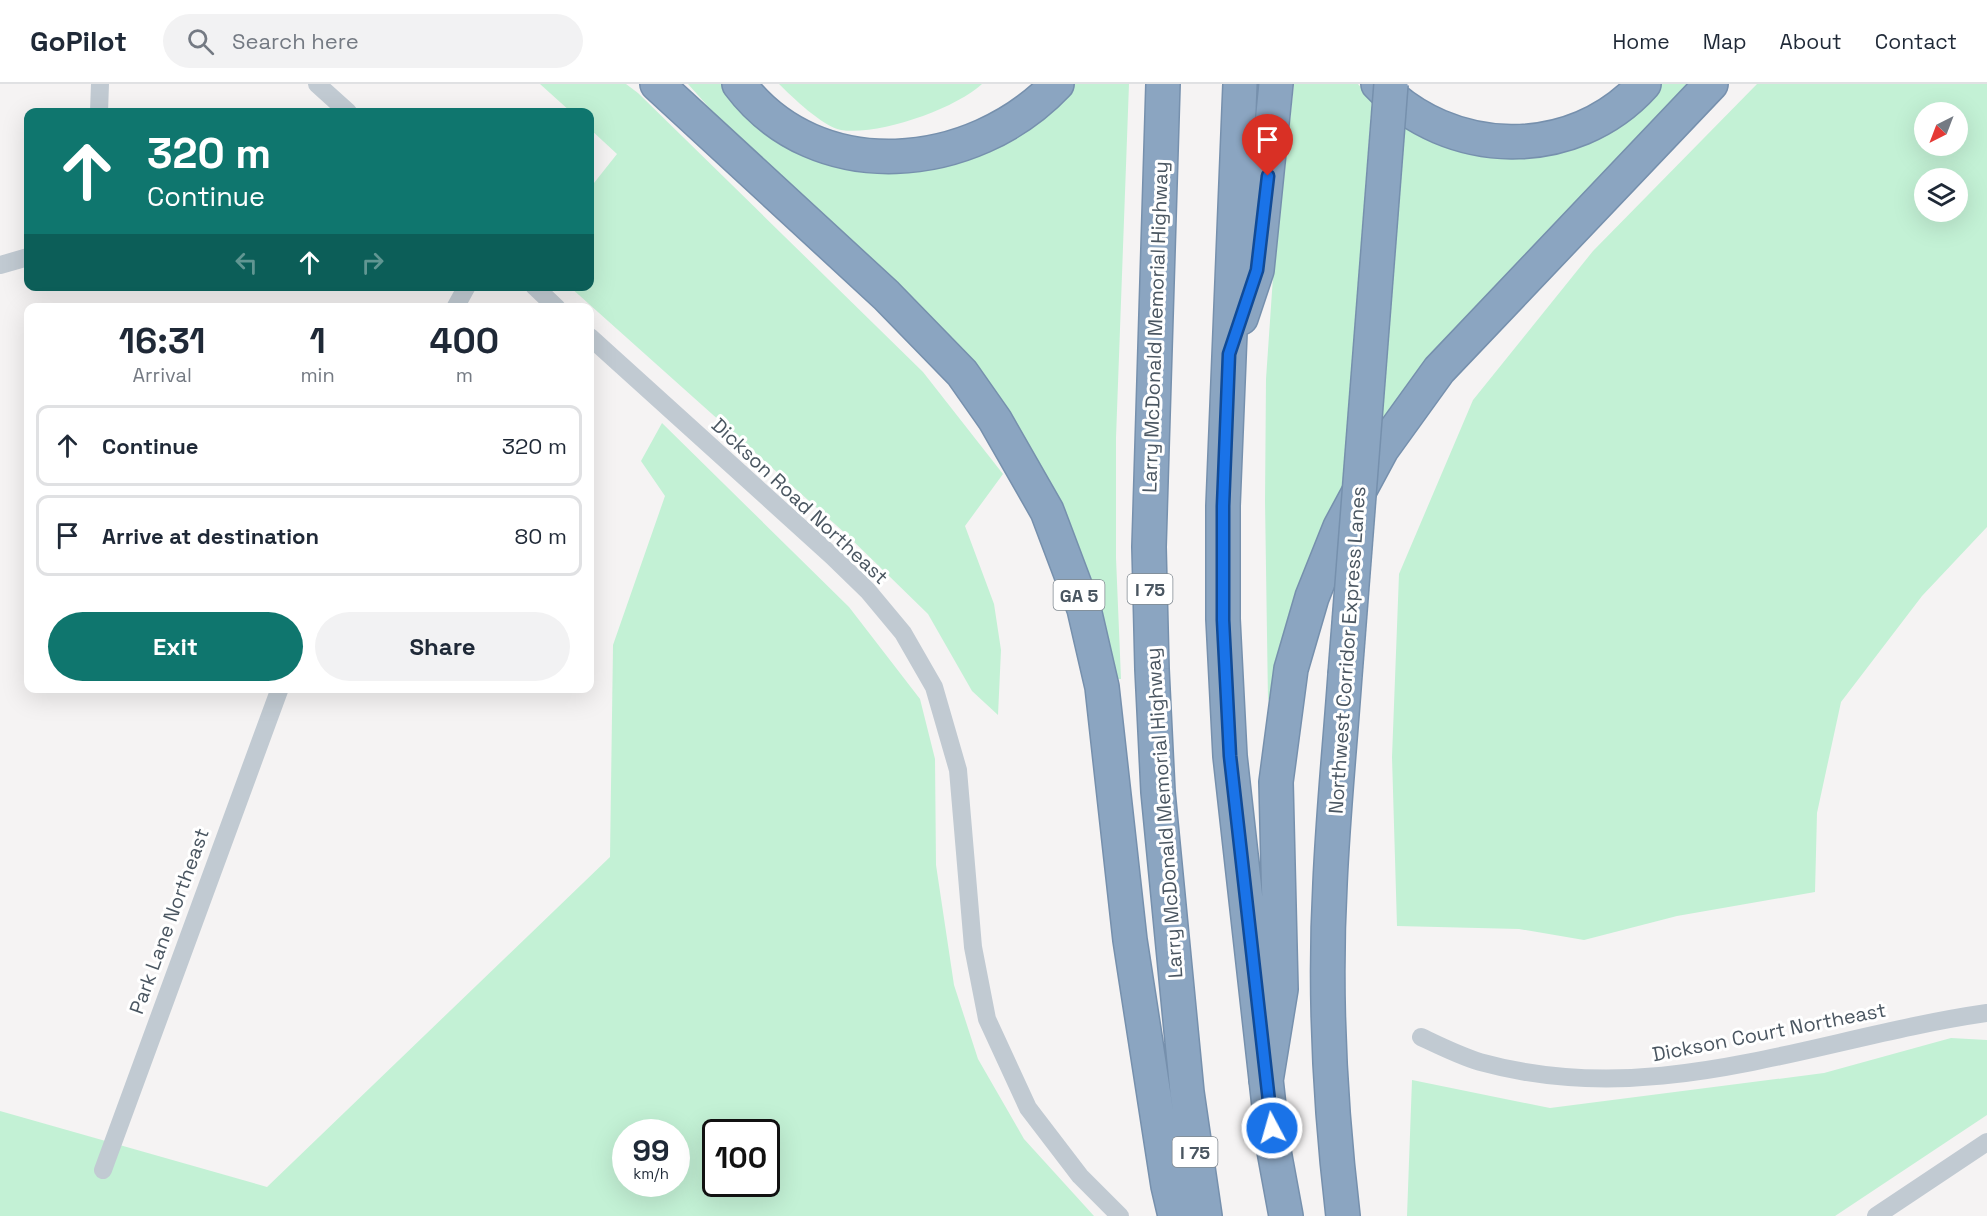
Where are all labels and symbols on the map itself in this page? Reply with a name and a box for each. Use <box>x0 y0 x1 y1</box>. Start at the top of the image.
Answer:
north arrow <box>1914 102 1968 156</box>
pin <box>1242 114 1293 176</box>
street label: Larry McDonald Memorial Highway <box>1136 161 1174 493</box>
street label: Dickson Road Northeast <box>706 412 894 590</box>
street label: Northwest Corridor Express Lanes <box>1323 485 1371 815</box>
road number: I 75 <box>1128 574 1172 604</box>
road number: GA 5 <box>1054 580 1104 610</box>
street label: Larry McDonald Memorial Highway <box>1139 647 1189 979</box>
street label: Park Lane Northeast <box>123 825 215 1017</box>
street label: Dickson Court Northeast <box>1650 997 1888 1067</box>
position arrow <box>1240 1096 1304 1160</box>
speed limit sign: 100 <box>702 1119 780 1197</box>
road number: I 75 <box>1172 1137 1218 1167</box>

